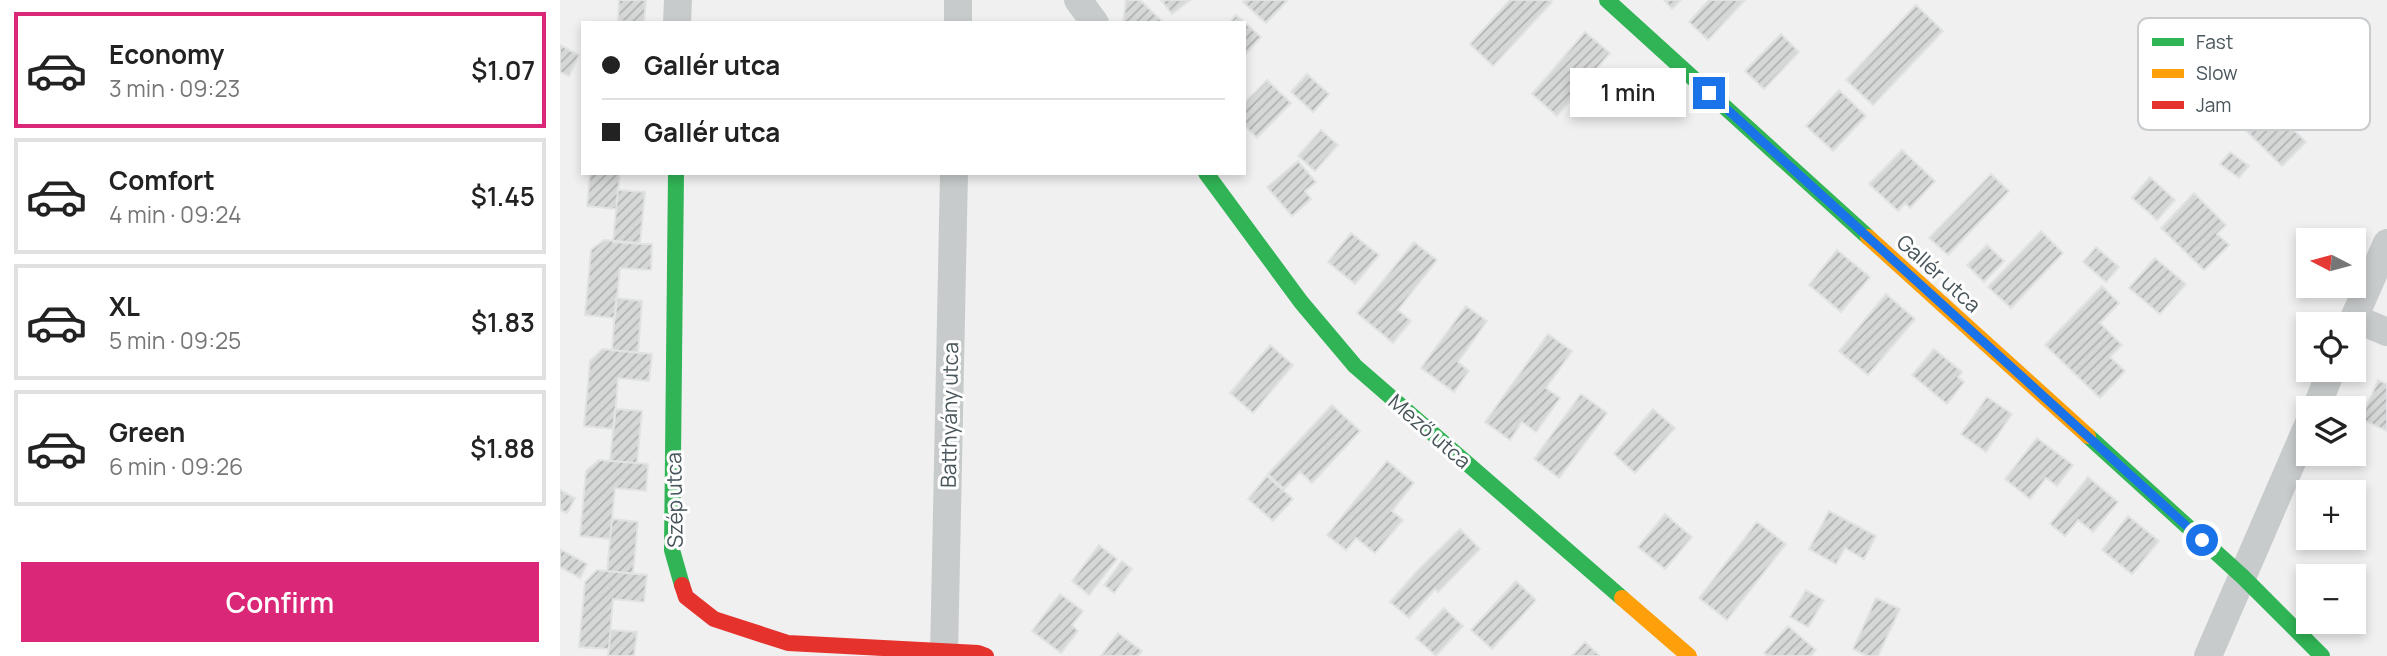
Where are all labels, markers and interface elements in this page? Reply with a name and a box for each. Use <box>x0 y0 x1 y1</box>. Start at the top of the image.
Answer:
legend <box>2138 18 2370 130</box>
text: Fast <box>2196 29 2233 55</box>
text: Economy <box>109 36 224 72</box>
icon: car <box>25 39 88 102</box>
text: Gallér utca <box>644 47 780 83</box>
text: $1.07 <box>471 52 535 88</box>
text: Slow <box>2196 60 2238 86</box>
callout: 1 min <box>1569 68 1684 118</box>
text: 3 min · 09:23 <box>109 72 240 104</box>
text: 1 min <box>1601 76 1655 108</box>
route end <box>1693 77 1725 109</box>
text: Jam <box>2196 92 2231 118</box>
text: Gallér utca <box>644 114 780 150</box>
text: Comfort <box>109 162 215 198</box>
icon: car <box>25 165 88 228</box>
text: $1.45 <box>471 178 535 214</box>
text: 4 min · 09:24 <box>109 198 242 230</box>
street label: Gallér utca <box>1891 228 1987 318</box>
north arrow <box>2296 228 2366 298</box>
map controls <box>2296 228 2366 634</box>
text: XL <box>109 288 140 324</box>
icon: car <box>25 291 88 354</box>
text: $1.83 <box>471 304 535 340</box>
button: locate <box>2296 312 2366 382</box>
text: 5 min · 09:25 <box>109 324 241 356</box>
street label: Batthyány utca <box>934 342 964 488</box>
street label: Mező utca <box>1383 387 1477 475</box>
button: layers <box>2296 396 2366 466</box>
text: Green <box>109 414 185 450</box>
icon: car <box>25 417 88 480</box>
text: $1.88 <box>470 430 535 466</box>
text: 6 min · 09:26 <box>109 450 243 482</box>
street label: Szép utca <box>659 452 689 548</box>
button: + <box>2296 480 2366 550</box>
route start <box>2186 524 2218 556</box>
button: Confirm <box>21 562 539 642</box>
button: − <box>2296 564 2366 634</box>

